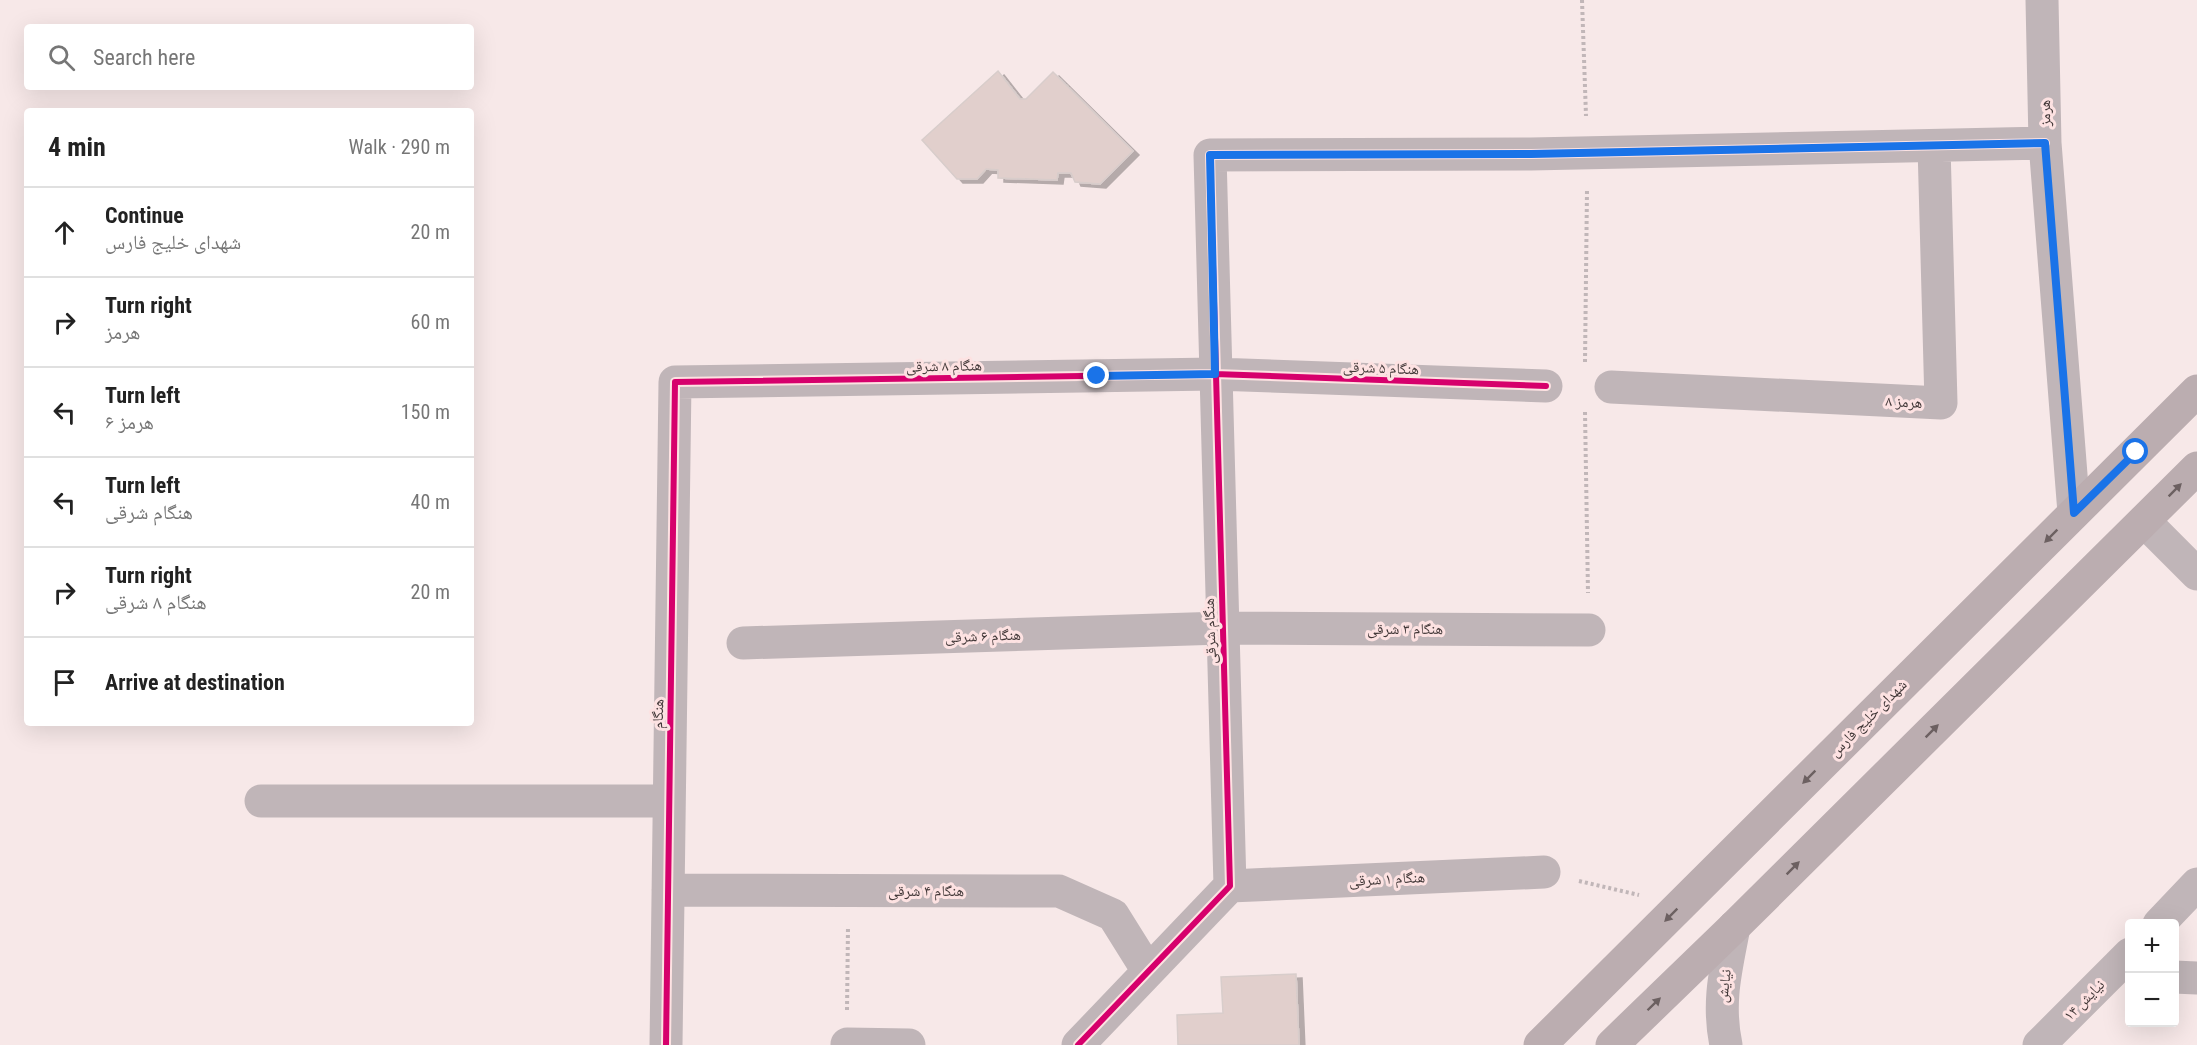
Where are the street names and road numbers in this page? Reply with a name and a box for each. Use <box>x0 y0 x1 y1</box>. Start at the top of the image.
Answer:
street label: هرمز <box>2036 100 2054 127</box>
street label: هنگام ۸ شرقی <box>906 356 982 377</box>
street label: هنگام ۵ شرقی <box>1343 358 1419 379</box>
street label: هرمز ۸ <box>1885 392 1923 412</box>
street label: هنگام شرقی <box>1200 598 1221 664</box>
street label: هنگام ۳ شرقی <box>1367 620 1443 639</box>
street label: هنگام ۶ شرقی <box>945 626 1021 647</box>
street label: شهدای خلیج فارس <box>1826 675 1911 761</box>
street label: هنگام <box>649 699 668 729</box>
street label: هنگام ۱ شرقی <box>1348 868 1426 891</box>
street label: هنگام ۴ شرقی <box>888 882 964 901</box>
street label: نیایش <box>1713 968 1736 1004</box>
street label: نیایش ۱۴ <box>2060 976 2109 1025</box>

